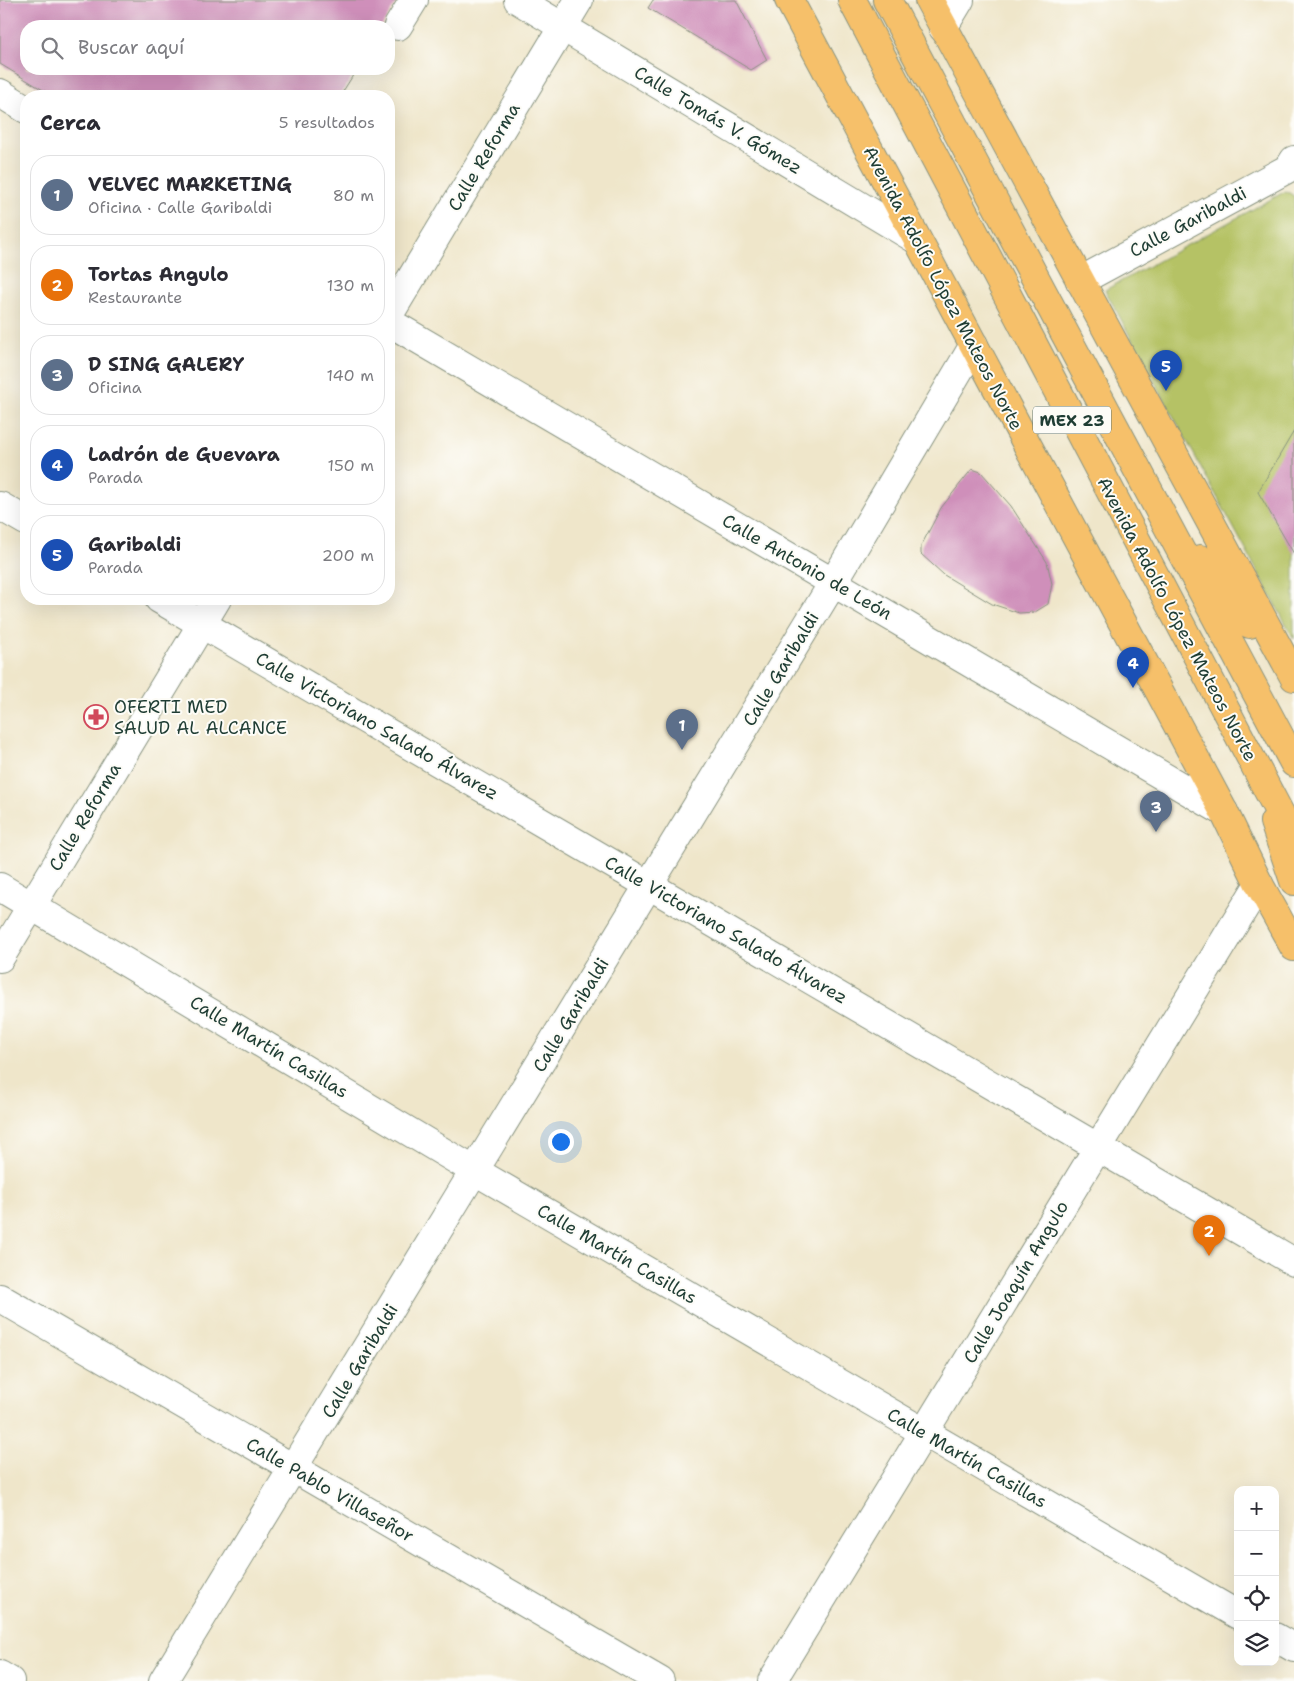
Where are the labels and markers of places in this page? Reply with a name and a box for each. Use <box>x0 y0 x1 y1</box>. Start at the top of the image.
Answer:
pin: 5 <box>1150 350 1182 391</box>
pin: 4 <box>1117 647 1149 688</box>
place label: OFERTI MED SALUD AL ALCANCE <box>114 695 287 740</box>
pharmacy icon: OFERTI MED SALUD AL ALCANCE <box>83 704 109 730</box>
pin: 1 <box>666 709 698 750</box>
pin: 3 <box>1140 791 1172 832</box>
pin: 2 <box>1193 1215 1225 1256</box>

